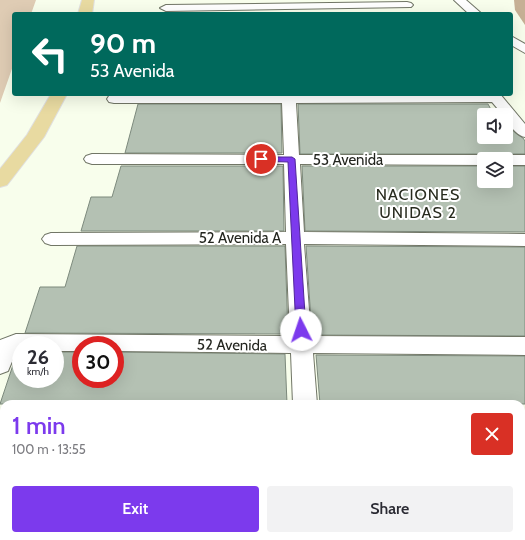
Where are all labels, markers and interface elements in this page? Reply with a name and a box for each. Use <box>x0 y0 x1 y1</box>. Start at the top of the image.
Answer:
text: 90 m <box>90 26 156 60</box>
icon: left <box>24 28 76 80</box>
text: 53 Avenida <box>90 60 174 82</box>
map controls <box>477 108 513 188</box>
button: sound <box>477 108 513 144</box>
pin <box>244 142 278 176</box>
icon: arrive <box>250 148 272 170</box>
street label: 53 Avenida <box>313 151 384 169</box>
button: layers <box>477 152 513 188</box>
district label: NACIONES UNIDAS 2 <box>376 185 460 222</box>
street label: 52 Avenida A <box>199 229 282 247</box>
position arrow <box>280 309 322 351</box>
street label: 52 Avenida <box>197 335 268 355</box>
speed limit sign: 30 <box>72 336 124 388</box>
text: 26 <box>27 345 49 369</box>
text: km/h <box>27 365 49 378</box>
text: 1 min <box>12 411 66 440</box>
button: close <box>471 413 513 455</box>
text: 100 m · 13:55 <box>12 441 86 457</box>
button: Exit <box>12 486 259 532</box>
button: Share <box>267 486 513 532</box>

